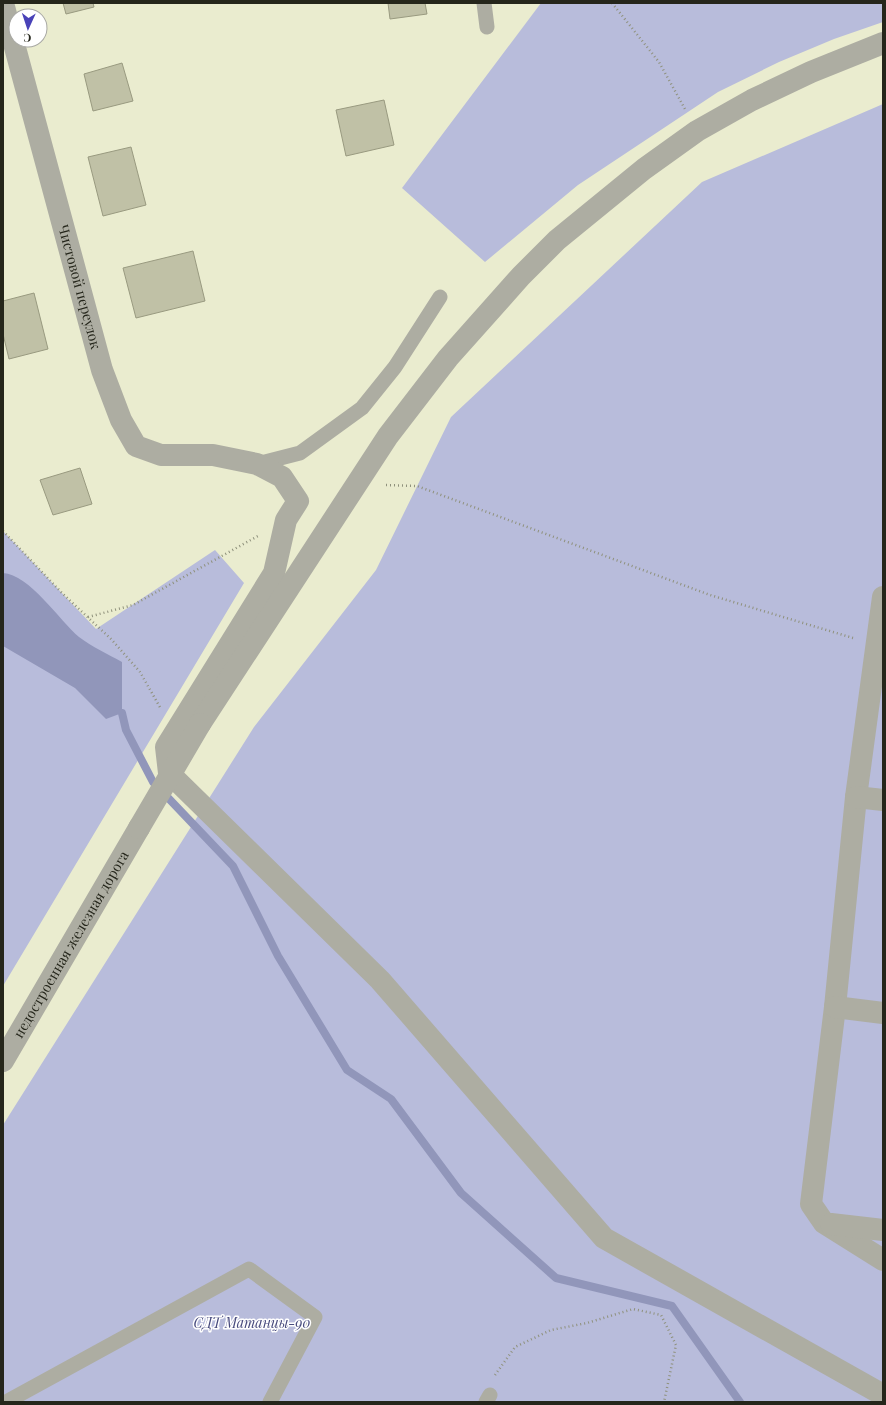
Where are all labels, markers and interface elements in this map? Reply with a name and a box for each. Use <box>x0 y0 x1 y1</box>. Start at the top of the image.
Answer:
north arrow <box>8 8 48 48</box>
text: С <box>23 31 32 46</box>
street label: Чистовой переулок <box>54 222 106 351</box>
street label: недостроенная железная дорога <box>9 847 133 1041</box>
park label: СДТ Матанцы-90 <box>194 1313 310 1332</box>

